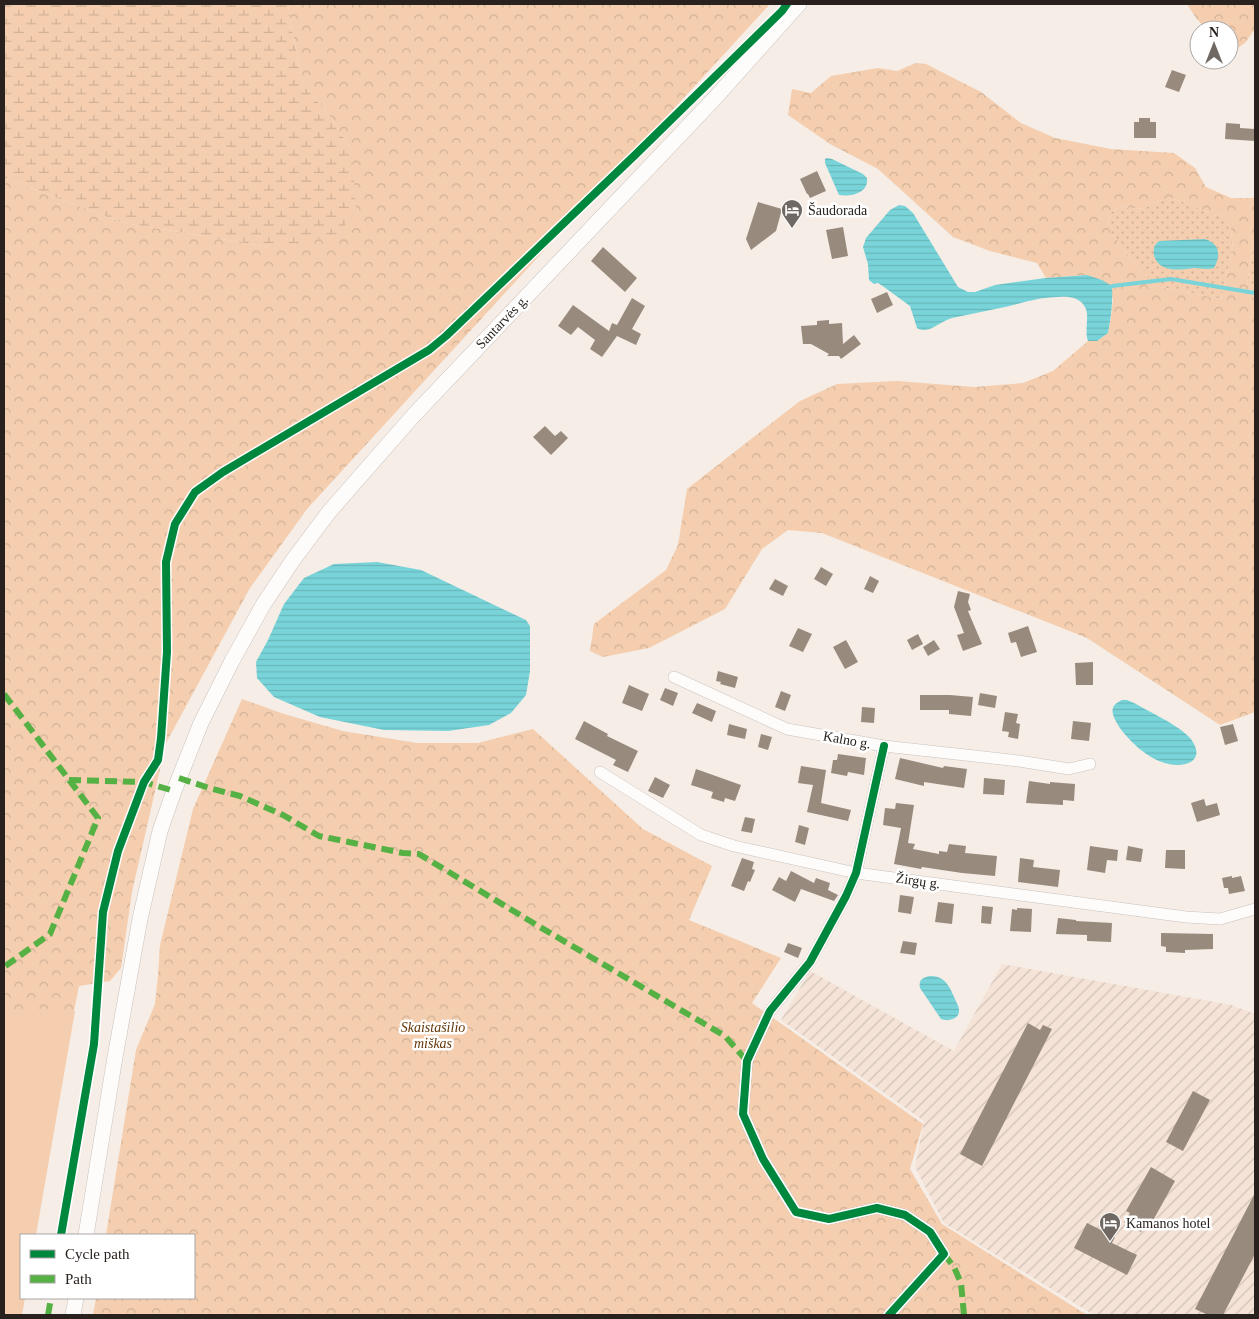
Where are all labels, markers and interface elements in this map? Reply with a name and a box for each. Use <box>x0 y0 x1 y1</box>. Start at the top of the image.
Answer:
north arrow <box>1189 20 1239 70</box>
text: N <box>1209 25 1219 40</box>
hotel icon: Šaudorada <box>780 198 804 229</box>
place label: Šaudorada <box>808 202 868 218</box>
street label: Santarvės g. <box>473 292 531 352</box>
street label: Kalno g. <box>822 728 872 752</box>
street label: Žirgų g. <box>895 869 941 892</box>
park label: Skaistašilio miškas <box>401 1020 465 1051</box>
hotel icon: Kamanos hotel <box>1098 1211 1122 1242</box>
place label: Kamanos hotel <box>1126 1216 1210 1231</box>
legend <box>20 1234 195 1299</box>
text: Cycle path <box>65 1246 130 1262</box>
text: Path <box>65 1271 92 1287</box>

